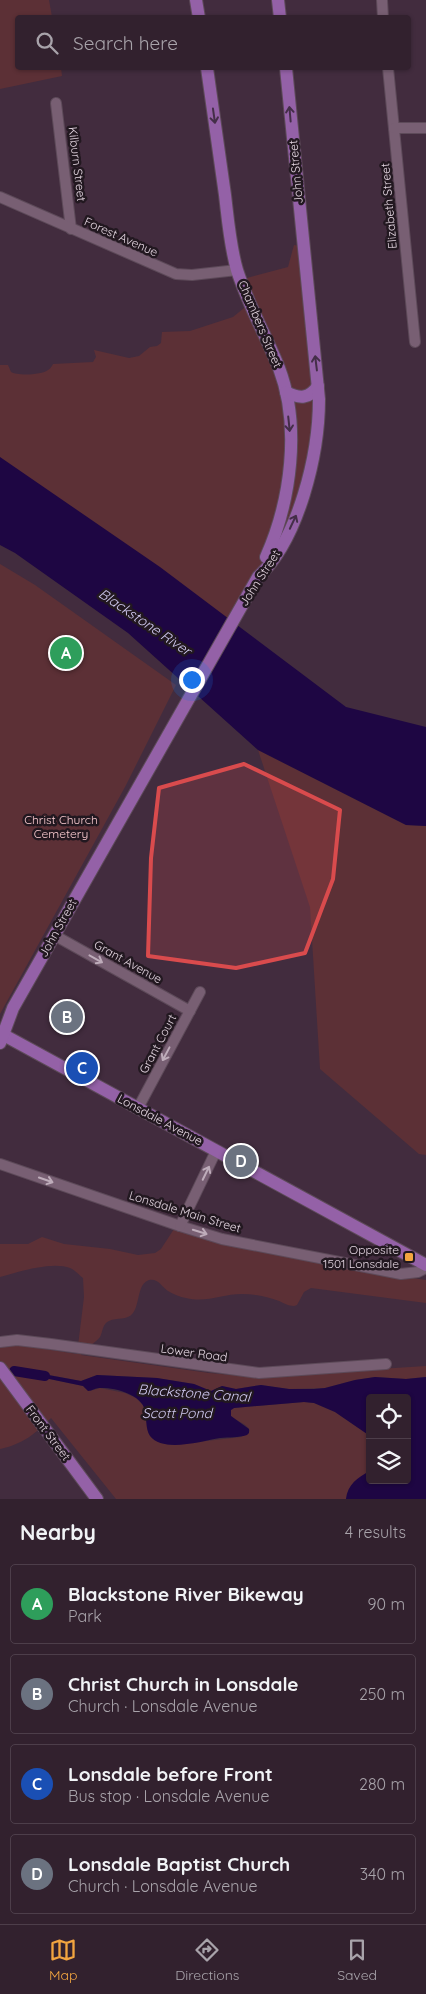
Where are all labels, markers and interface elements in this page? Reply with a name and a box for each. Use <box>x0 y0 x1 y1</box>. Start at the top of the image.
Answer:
search box <box>15 15 411 70</box>
icon: search <box>33 29 61 57</box>
text: Search here <box>73 31 178 55</box>
one-way arrow <box>209 107 219 123</box>
one-way arrow <box>286 107 295 123</box>
street label: Kilburn Street <box>65 126 90 202</box>
street label: John Street <box>285 140 306 205</box>
street label: Elizabeth Street <box>377 162 400 250</box>
street label: Forest Avenue <box>82 214 161 260</box>
street label: Chambers Street <box>235 278 286 370</box>
one-way arrow <box>311 355 321 371</box>
one-way arrow <box>284 416 294 432</box>
one-way arrow <box>288 515 298 530</box>
street label: John Street <box>236 547 283 609</box>
water label: Blackstone River <box>95 584 196 661</box>
pin: A <box>50 634 82 672</box>
your location <box>179 667 205 693</box>
park label: Christ Church Cemetery <box>24 812 98 841</box>
street label: John Street <box>36 896 80 959</box>
street label: Grant Avenue <box>92 937 165 987</box>
one-way arrow <box>89 954 104 964</box>
pin: B <box>51 998 83 1036</box>
street label: Grant Court <box>136 1012 179 1076</box>
one-way arrow <box>161 1047 171 1061</box>
pin: C <box>66 1049 98 1087</box>
street label: Lonsdale Avenue <box>115 1091 206 1148</box>
pin: D <box>225 1142 257 1180</box>
one-way arrow <box>201 1166 211 1181</box>
one-way arrow <box>38 1176 53 1185</box>
street label: Lonsdale Main Street <box>127 1187 243 1236</box>
one-way arrow <box>192 1228 208 1238</box>
place label: Opposite 1501 Lonsdale <box>323 1242 399 1271</box>
marker: Opposite 1501 Lonsdale <box>403 1251 415 1263</box>
street label: Lower Road <box>160 1340 228 1365</box>
water label: Blackstone Canal <box>137 1380 252 1406</box>
map controls <box>366 1394 411 1484</box>
button: locate <box>366 1394 411 1439</box>
street label: Front Street <box>23 1402 74 1463</box>
water label: Scott Pond <box>142 1404 214 1422</box>
button: layers <box>366 1439 411 1484</box>
text: Nearby <box>20 1519 96 1545</box>
text: 4 results <box>345 1522 406 1542</box>
text: Blackstone River Bikeway <box>68 1582 304 1606</box>
text: A <box>32 1594 42 1614</box>
text: 90 m <box>368 1594 405 1614</box>
text: Park <box>68 1606 102 1626</box>
text: Christ Church in Lonsdale <box>68 1672 299 1696</box>
text: B <box>32 1684 42 1704</box>
text: 250 m <box>359 1684 405 1704</box>
text: Church · Lonsdale Avenue <box>68 1696 258 1716</box>
text: Lonsdale before Front <box>68 1762 273 1786</box>
text: C <box>32 1774 42 1794</box>
text: 280 m <box>359 1774 405 1794</box>
text: Bus stop · Lonsdale Avenue <box>68 1786 269 1806</box>
text: Lonsdale Baptist Church <box>68 1852 290 1876</box>
text: D <box>31 1864 43 1884</box>
text: 340 m <box>360 1864 405 1884</box>
text: Church · Lonsdale Avenue <box>68 1876 258 1896</box>
tab: Map <box>49 1936 77 1984</box>
tab: Directions <box>175 1936 239 1984</box>
tab: Saved <box>337 1936 377 1984</box>

